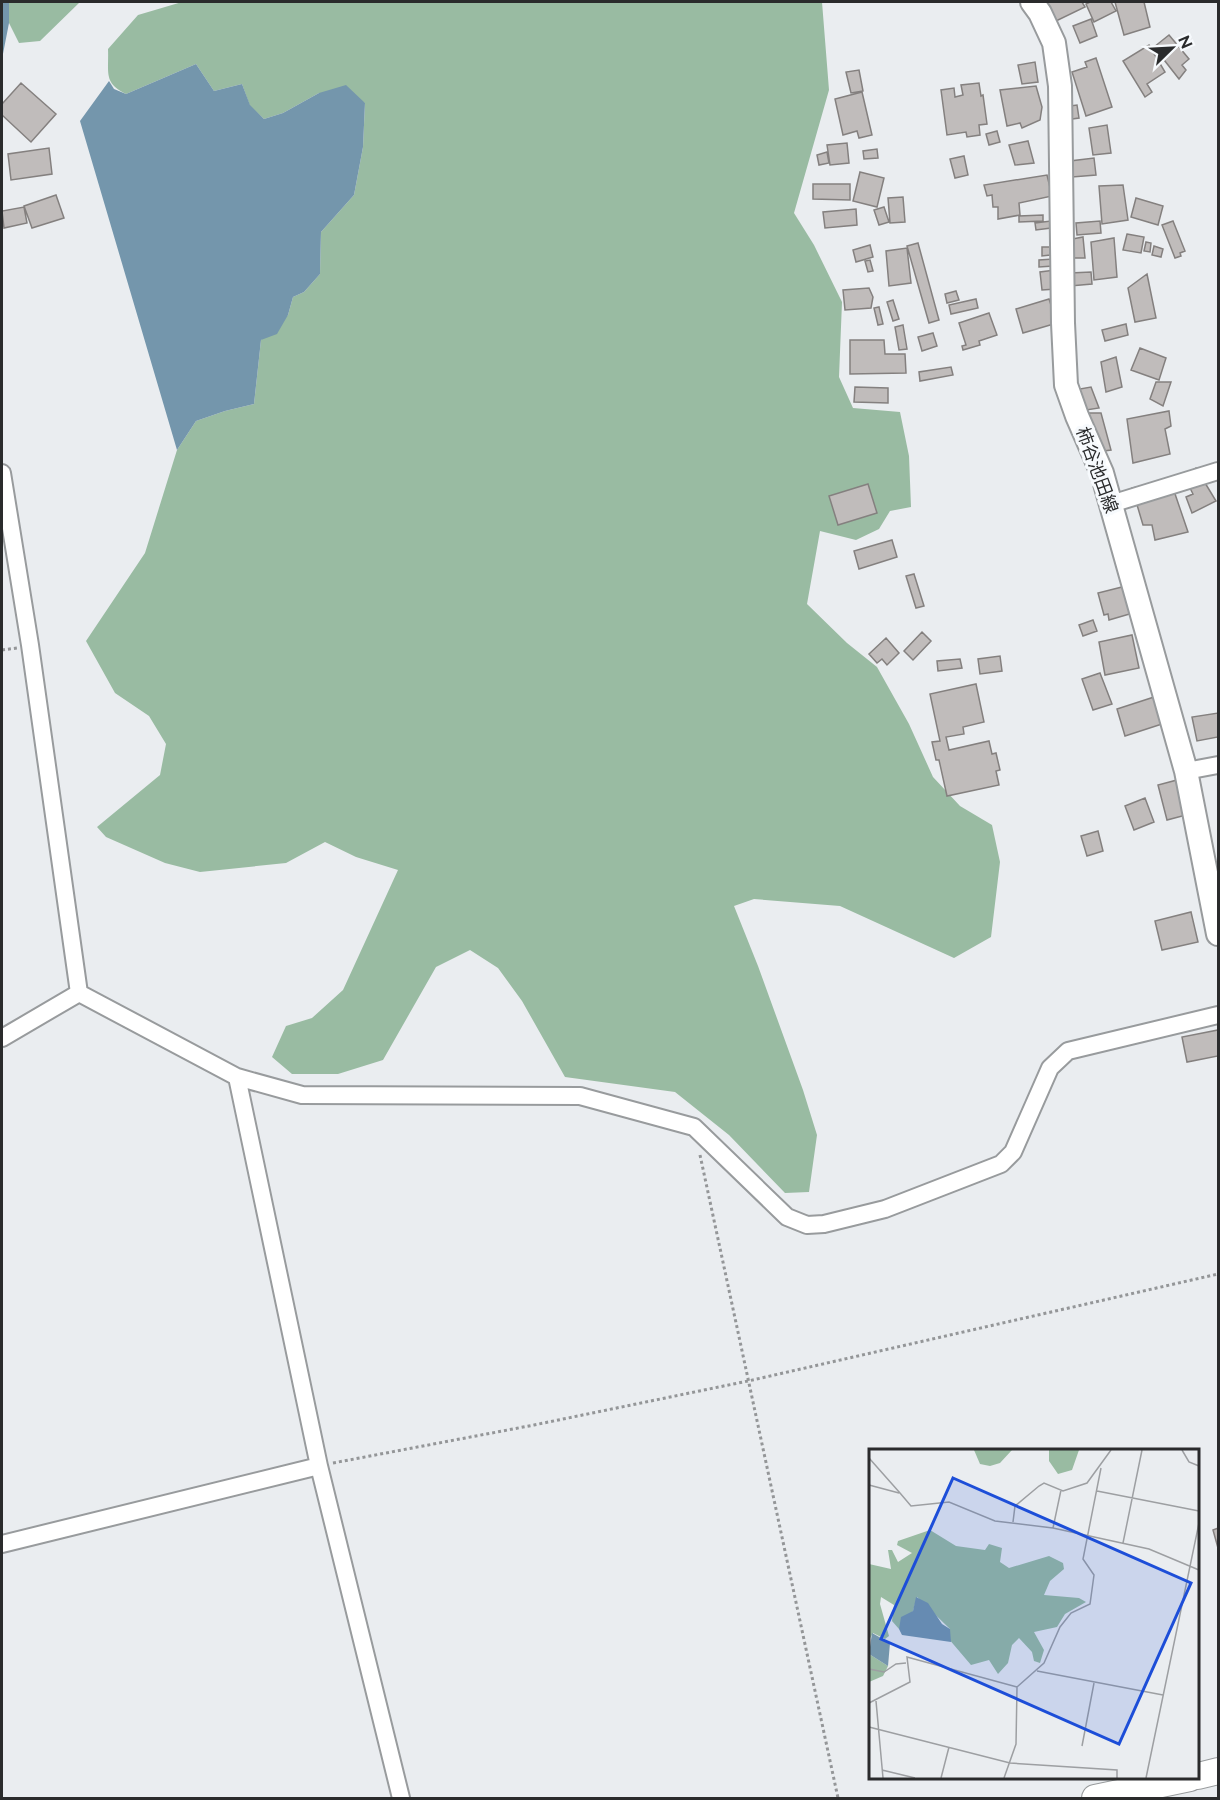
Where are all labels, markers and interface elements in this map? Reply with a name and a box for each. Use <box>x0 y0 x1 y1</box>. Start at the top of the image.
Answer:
north arrow <box>1142 18 1202 78</box>
text: N <box>1174 33 1196 52</box>
street label: 柿谷池田線 <box>1072 424 1123 516</box>
inset map <box>869 1449 1199 1779</box>

